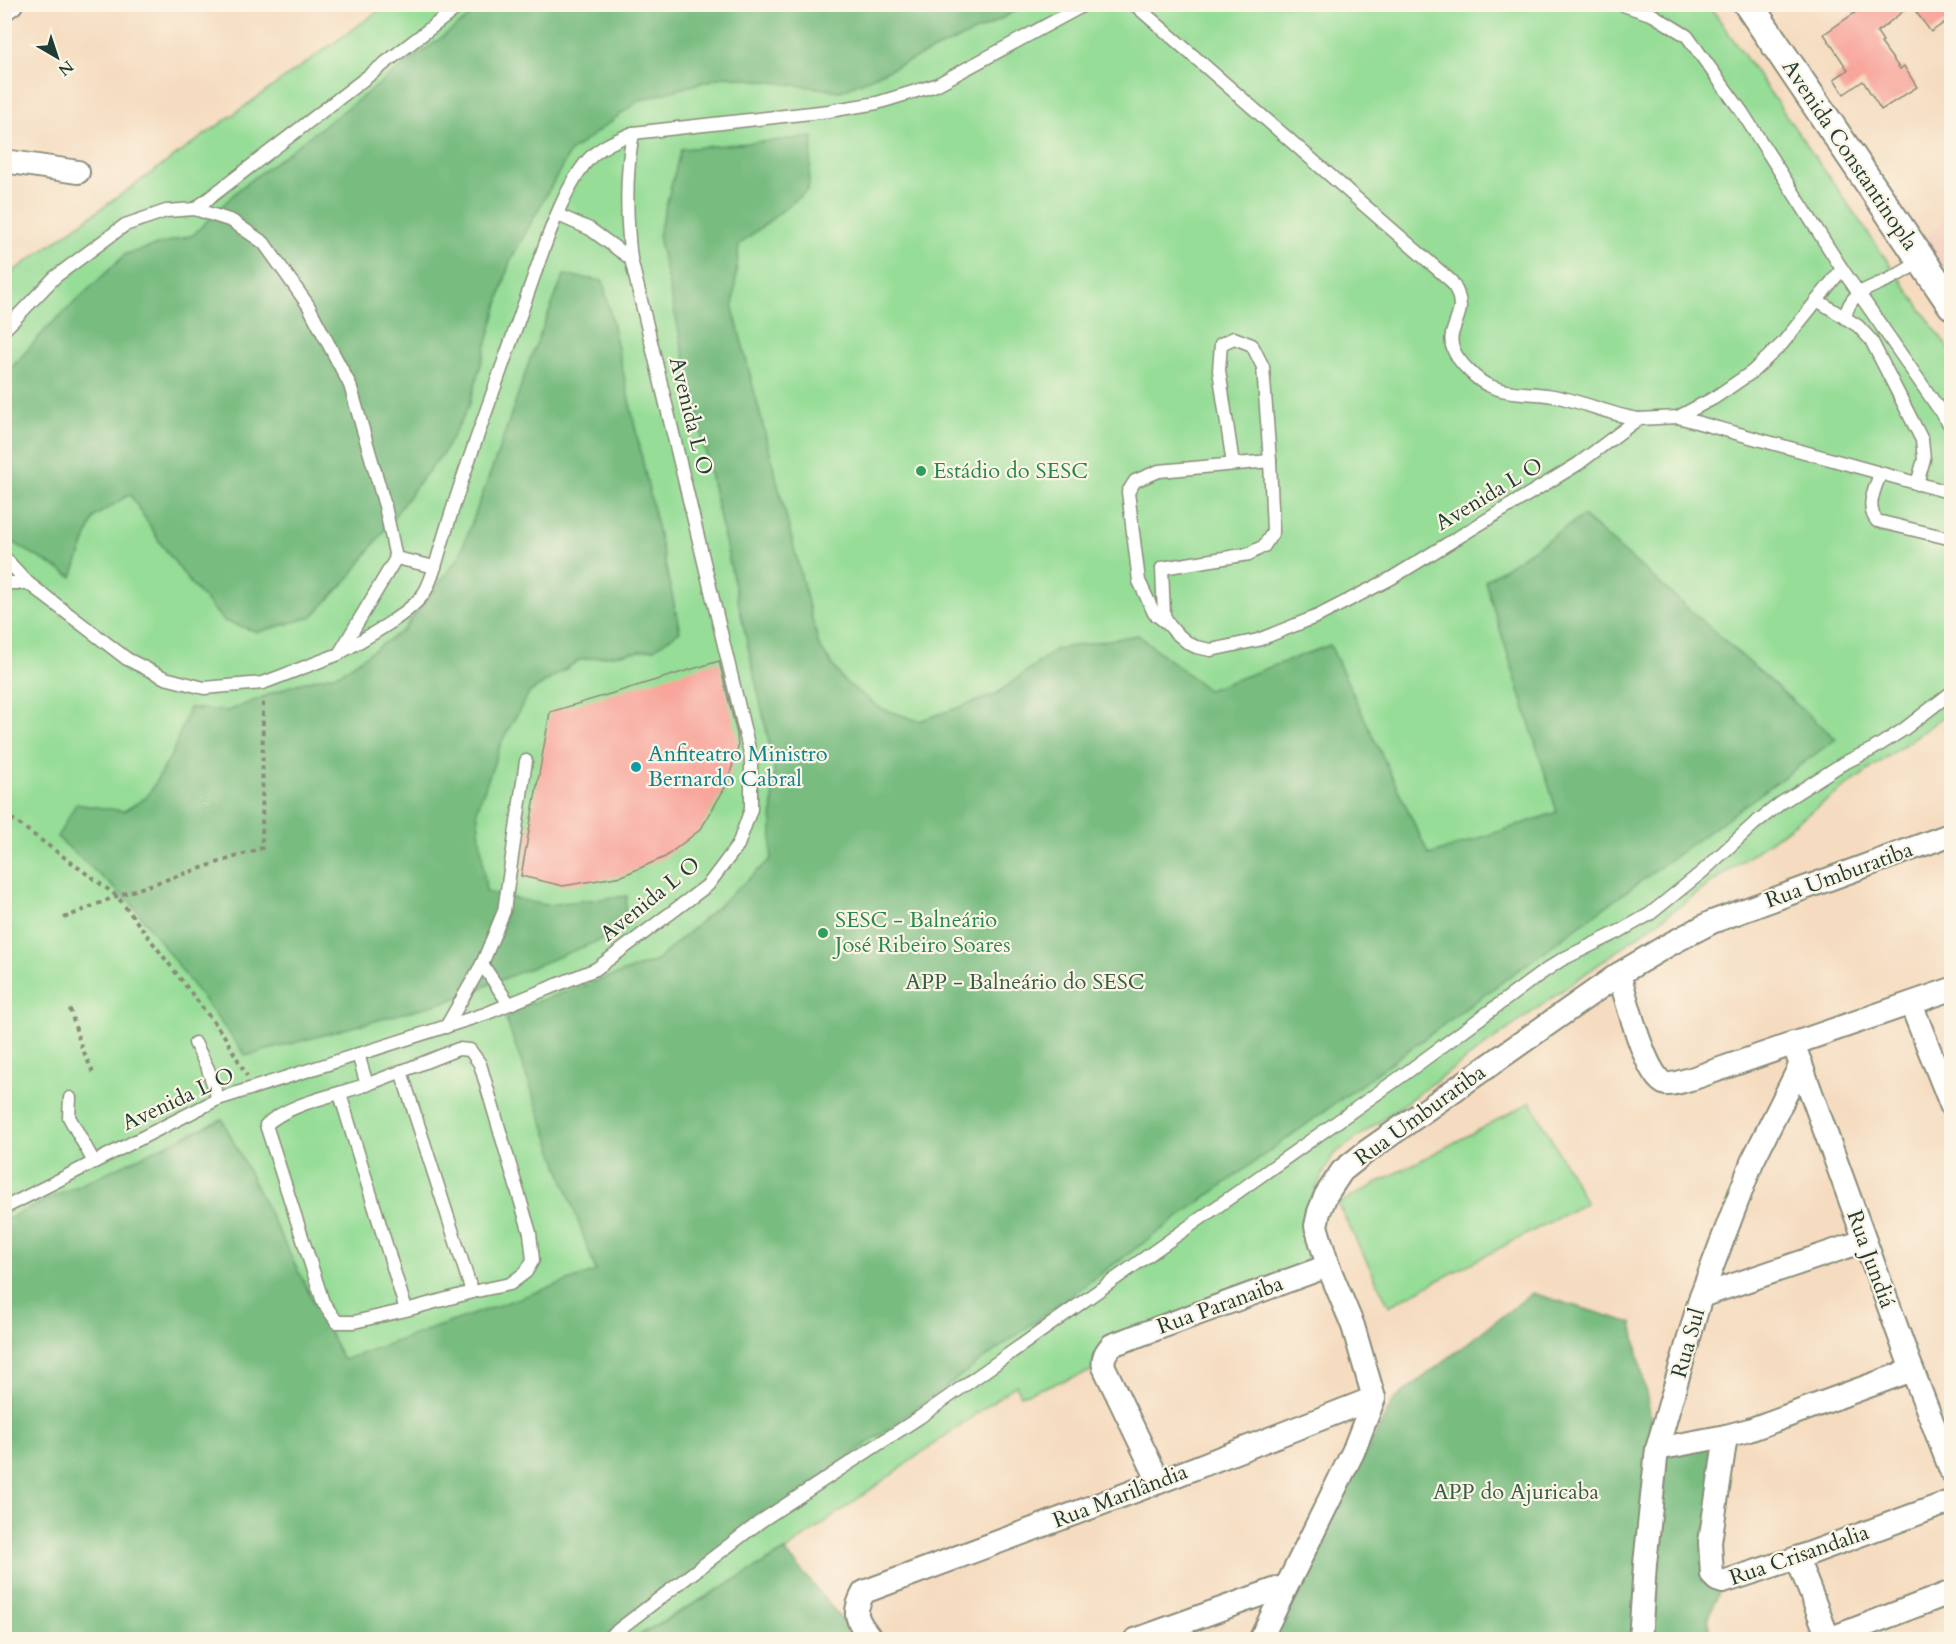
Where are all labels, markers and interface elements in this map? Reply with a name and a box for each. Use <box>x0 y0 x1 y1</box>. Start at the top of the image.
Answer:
north arrow <box>27 27 87 87</box>
street label: Avenida Constantinopla <box>1775 54 1925 257</box>
text: N <box>53 55 78 81</box>
street label: Avenida L O <box>662 354 720 478</box>
street label: Avenida L O <box>1429 450 1549 538</box>
place label: Estádio do SESC <box>933 456 1088 486</box>
marker: Estádio do SESC <box>914 464 928 478</box>
place label: Anfiteatro Ministro Bernardo Cabral <box>648 739 828 794</box>
marker: Anfiteatro Ministro Bernardo Cabral <box>629 760 643 774</box>
street label: Rua Umburatiba <box>1761 834 1917 916</box>
street label: Avenida L O <box>594 849 706 949</box>
place label: SESC - Balneário José Ribeiro Soares <box>832 905 1011 960</box>
marker: SESC - Balneário José Ribeiro Soares <box>816 926 830 940</box>
park label: APP - Balneário do SESC <box>905 967 1145 997</box>
street label: Rua Umburatiba <box>1348 1057 1492 1173</box>
street label: Avenida L O <box>117 1060 239 1138</box>
street label: Rua Jundiá <box>1839 1206 1903 1313</box>
street label: Rua Paranaiba <box>1153 1268 1288 1342</box>
street label: Rua Sul <box>1664 1304 1712 1381</box>
street label: Rua Marilândia <box>1048 1456 1192 1535</box>
park label: APP do Ajuricaba <box>1433 1477 1600 1507</box>
street label: Rua Crisandalia <box>1725 1517 1873 1593</box>

